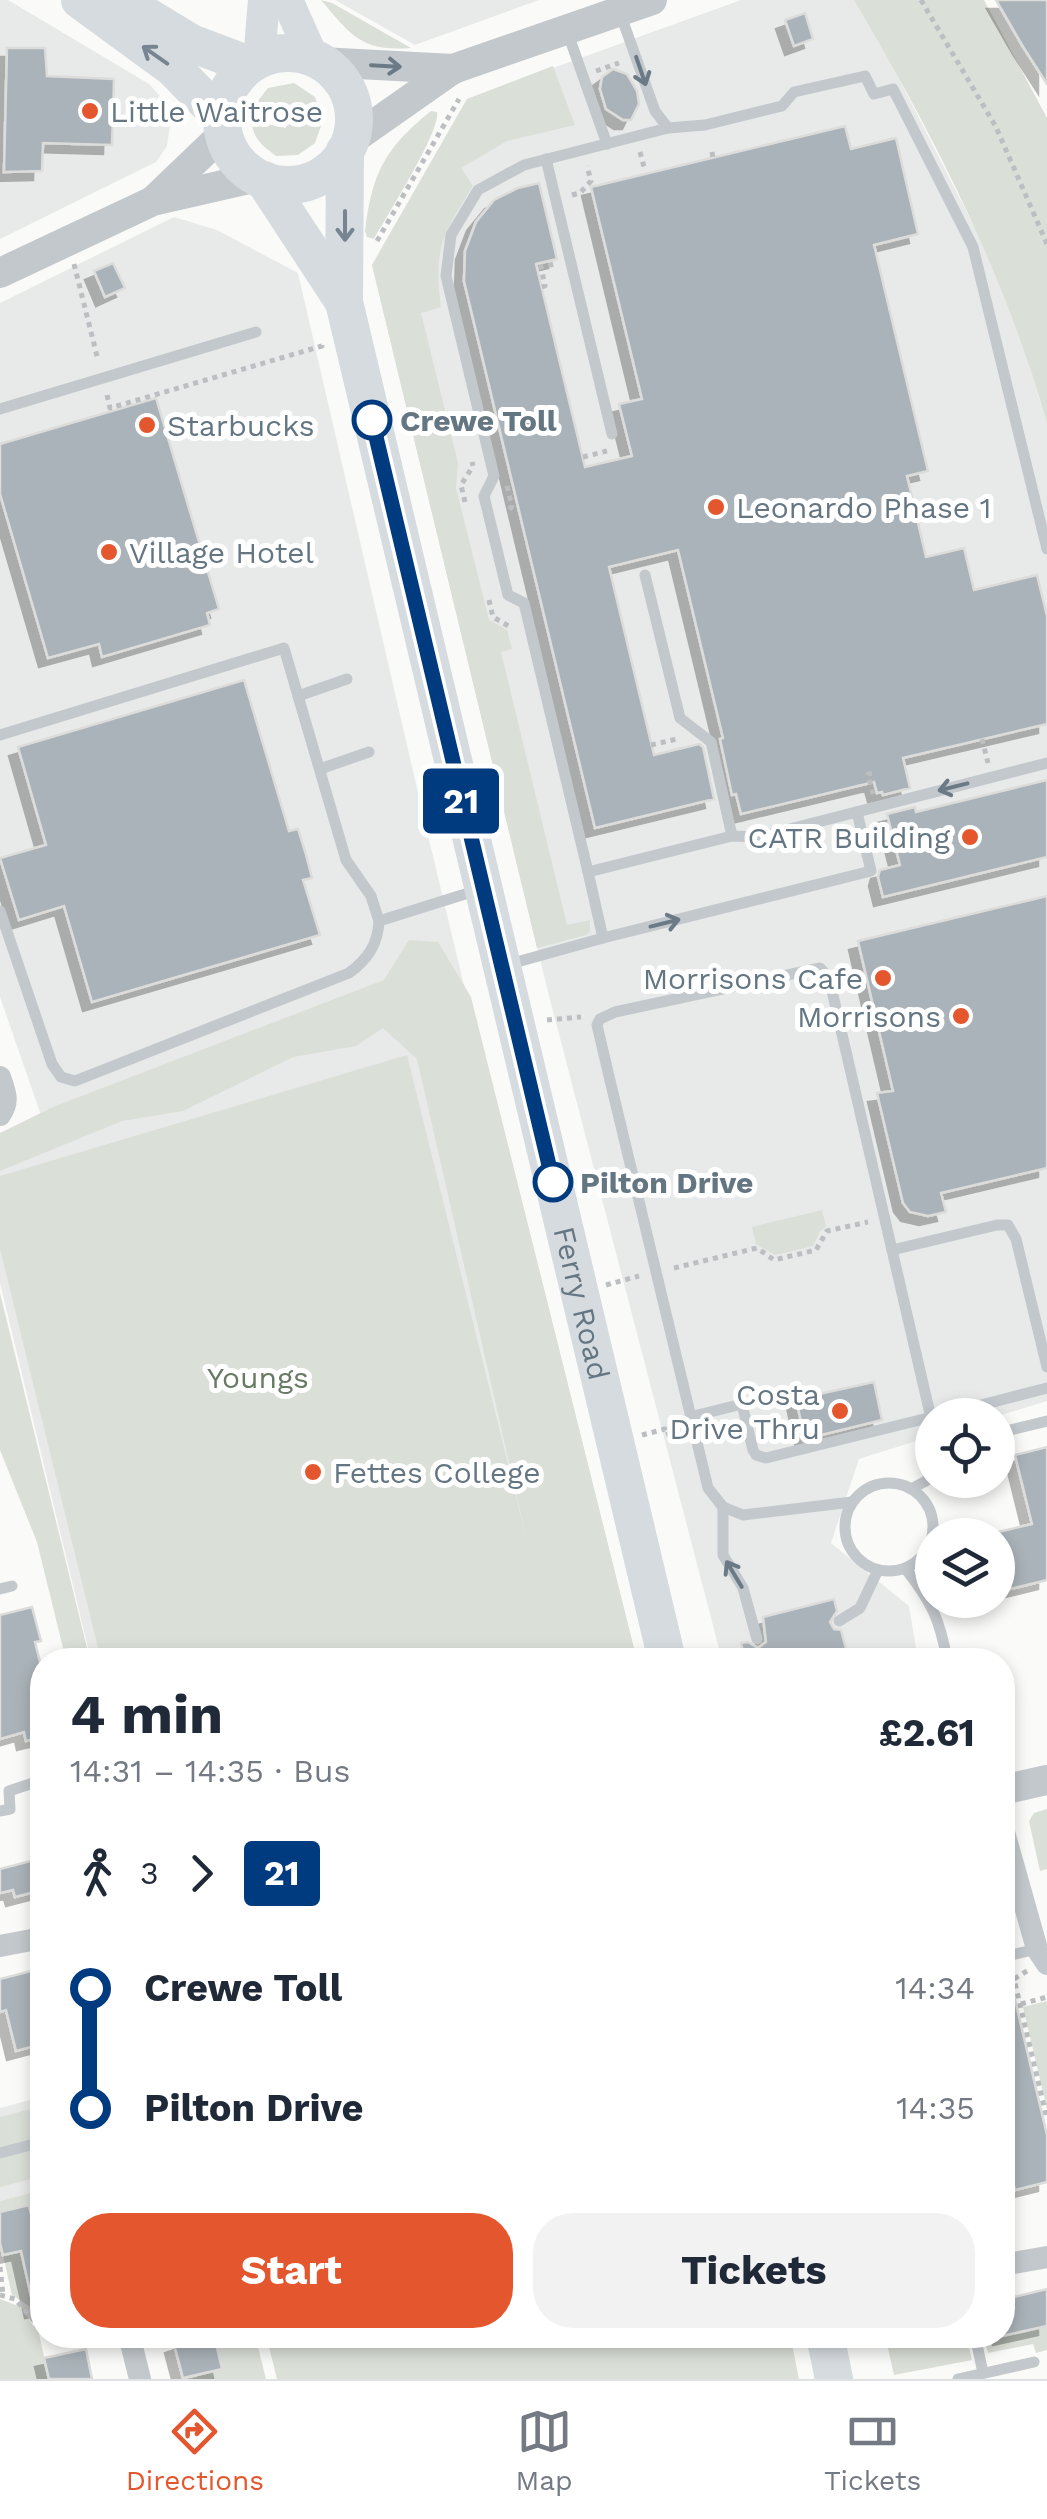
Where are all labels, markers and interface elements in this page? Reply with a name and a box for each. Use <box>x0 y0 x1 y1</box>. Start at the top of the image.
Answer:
one-way arrow <box>141 45 169 66</box>
one-way arrow <box>633 55 651 86</box>
one-way arrow <box>370 57 402 76</box>
place label: Little Waitrose <box>110 94 323 129</box>
marker: Little Waitrose <box>79 100 101 122</box>
one-way arrow <box>336 210 354 242</box>
marker: Crewe Toll <box>353 401 391 439</box>
place label: Crewe Toll <box>400 403 557 438</box>
place label: Starbucks <box>167 408 315 443</box>
marker: Starbucks <box>136 414 158 436</box>
place label: Leonardo Phase 1 <box>736 490 991 525</box>
marker: Leonardo Phase 1 <box>705 496 727 518</box>
place label: Village Hotel <box>129 535 314 570</box>
marker: Village Hotel <box>98 541 120 563</box>
line badge: 21 <box>416 768 506 834</box>
one-way arrow <box>938 779 969 798</box>
text: 21 <box>443 780 479 822</box>
place label: CATR Building <box>747 820 950 855</box>
marker: CATR Building <box>959 826 981 848</box>
one-way arrow <box>649 912 680 931</box>
place label: Morrisons Cafe <box>643 961 863 996</box>
marker: Morrisons Cafe <box>872 967 894 989</box>
place label: Morrisons <box>797 999 941 1034</box>
marker: Morrisons <box>950 1005 972 1027</box>
marker: Pilton Drive <box>534 1163 572 1201</box>
place label: Pilton Drive <box>580 1165 753 1200</box>
street label: Ferry Road <box>547 1223 617 1383</box>
park label: Youngs <box>207 1360 309 1395</box>
place label: Costa Drive Thru <box>669 1377 820 1446</box>
map controls <box>915 1398 1015 1618</box>
button: locate <box>915 1398 1015 1498</box>
marker: Costa Drive Thru <box>829 1400 851 1422</box>
place label: Fettes College <box>333 1455 541 1490</box>
marker: Fettes College <box>302 1461 324 1483</box>
button: layers <box>915 1518 1015 1618</box>
one-way arrow <box>724 1560 744 1589</box>
text: 4 min <box>70 1682 223 1746</box>
text: £2.61 <box>879 1711 975 1755</box>
text: 14:31 – 14:35 · Bus <box>70 1752 350 1790</box>
icon: walk <box>70 1846 125 1901</box>
icon: forward <box>174 1846 229 1901</box>
text: 21 <box>264 1852 300 1894</box>
text: 3 <box>140 1854 159 1892</box>
text: Crewe Toll <box>144 1966 342 2010</box>
text: 14:34 <box>895 1969 975 2007</box>
text: Pilton Drive <box>144 2086 364 2130</box>
text: 14:35 <box>896 2089 975 2127</box>
button: Start <box>70 2213 513 2328</box>
button: Tickets <box>533 2213 975 2328</box>
tab: Directions <box>126 2404 264 2497</box>
tab: Map <box>516 2404 573 2497</box>
tab: Tickets <box>824 2404 921 2497</box>

